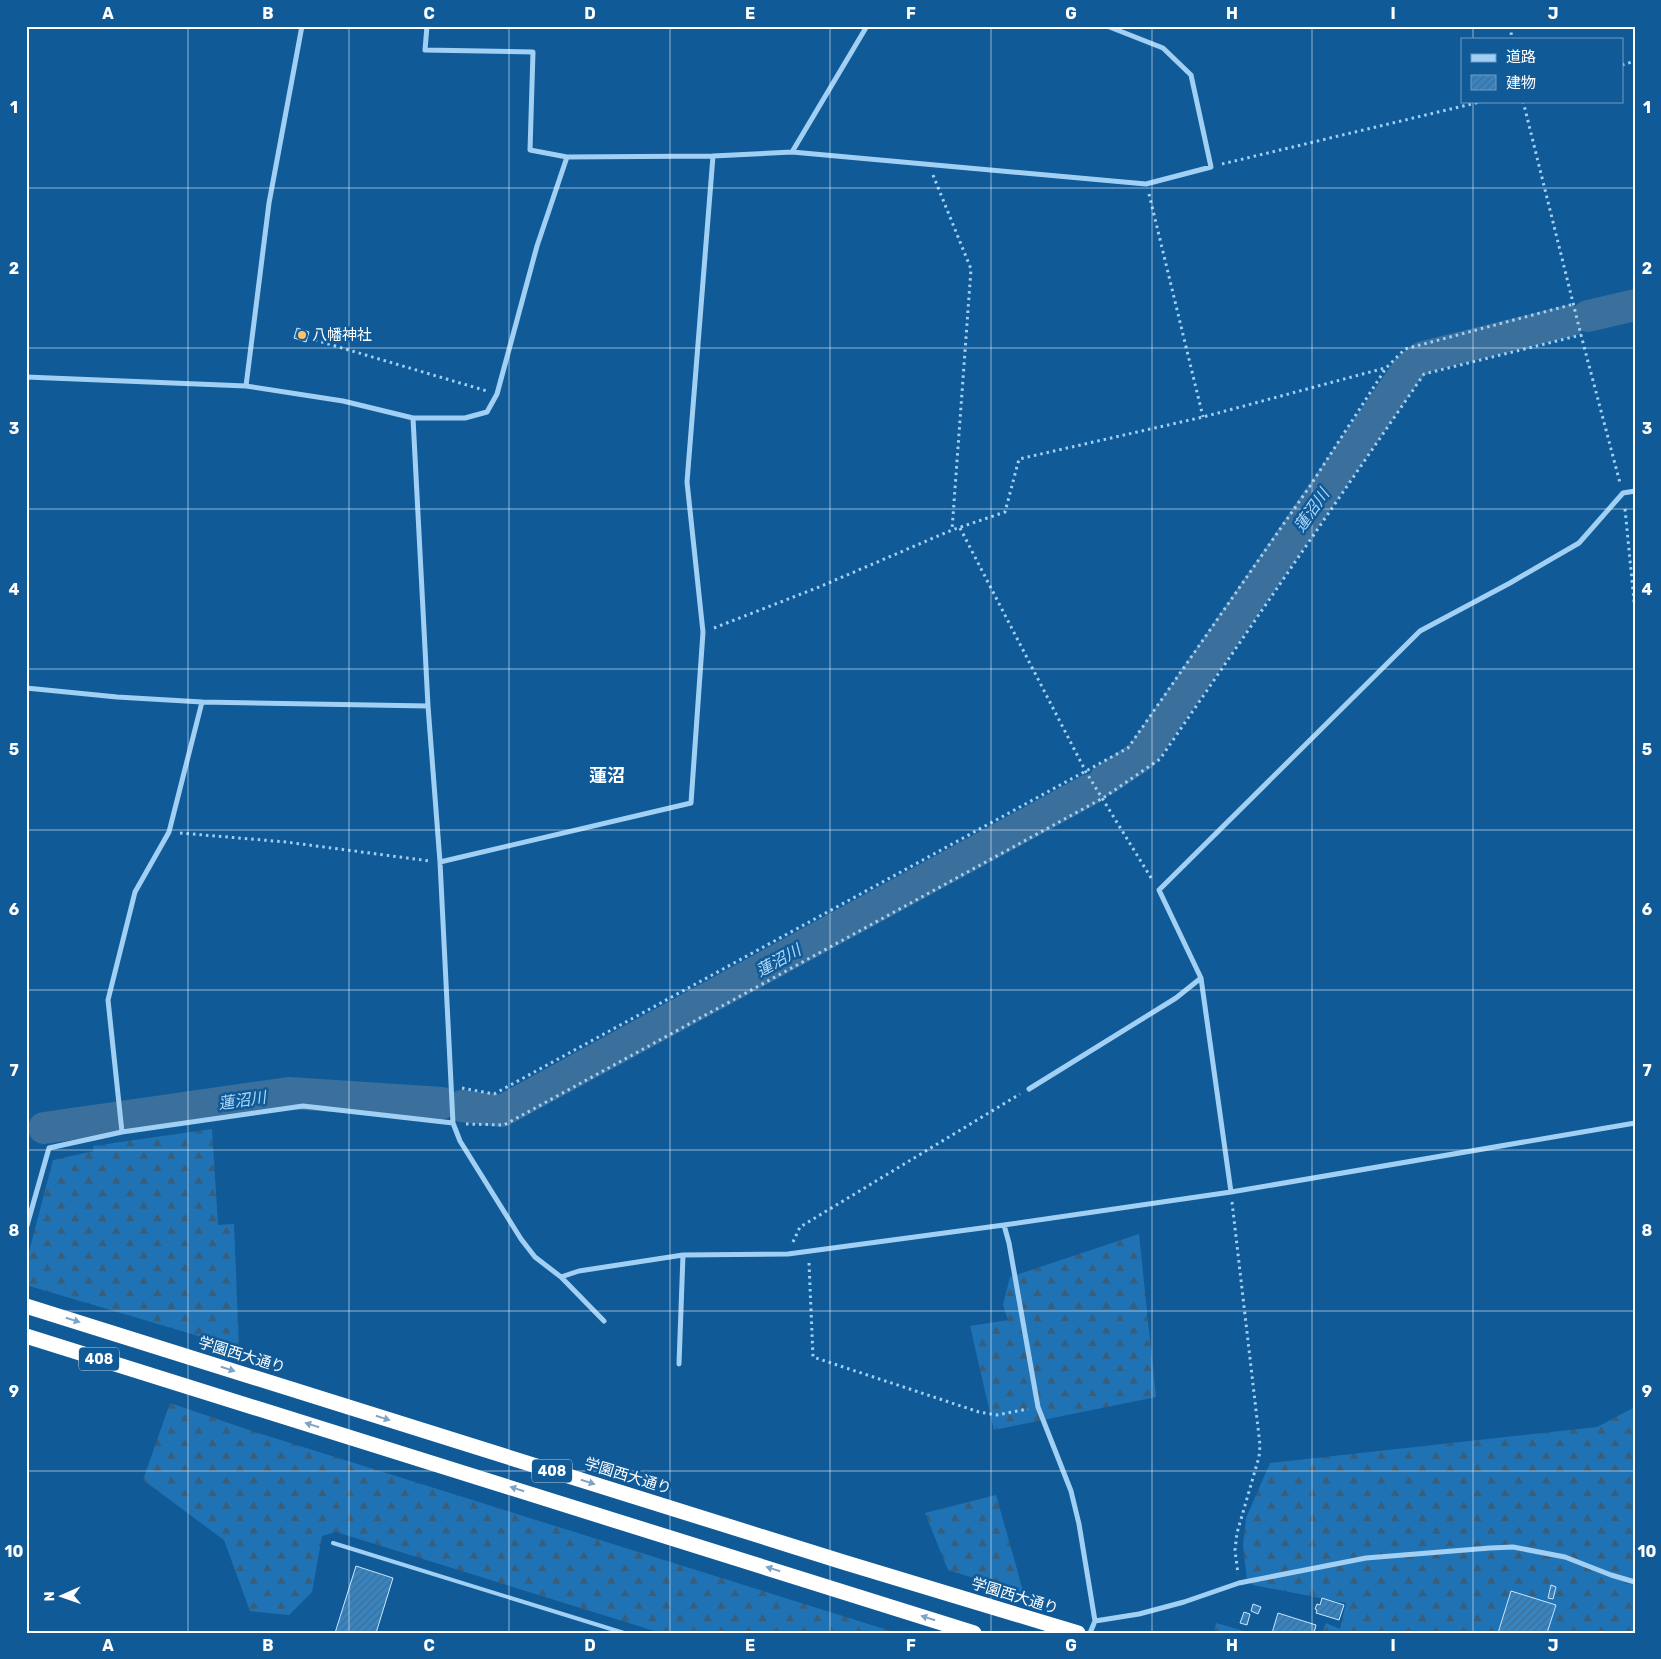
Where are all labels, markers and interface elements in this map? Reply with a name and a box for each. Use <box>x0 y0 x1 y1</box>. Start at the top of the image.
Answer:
text: A <box>102 4 114 23</box>
text: B <box>262 4 274 23</box>
text: C <box>423 4 435 23</box>
text: D <box>584 4 596 23</box>
text: E <box>745 4 755 23</box>
text: F <box>906 4 916 23</box>
text: G <box>1065 4 1077 23</box>
text: H <box>1226 4 1238 23</box>
text: I <box>1390 4 1396 23</box>
text: J <box>1548 4 1558 23</box>
legend <box>1461 38 1624 102</box>
text: 道路 <box>1506 48 1536 66</box>
text: 建物 <box>1506 74 1536 92</box>
text: 1 <box>10 98 18 117</box>
text: 1 <box>1643 98 1651 117</box>
text: 2 <box>9 259 19 278</box>
text: 2 <box>1642 259 1652 278</box>
place label: 八幡神社 <box>312 326 372 344</box>
marker: 八幡神社 <box>296 329 308 341</box>
text: 3 <box>9 419 19 438</box>
text: 3 <box>1642 419 1652 438</box>
water label: 蓮沼川 <box>1290 484 1334 535</box>
text: 4 <box>9 580 20 599</box>
text: 4 <box>1642 580 1653 599</box>
text: 5 <box>9 740 19 759</box>
text: 5 <box>1642 740 1652 759</box>
district label: 蓮沼 <box>589 765 625 787</box>
text: 6 <box>9 900 19 919</box>
text: 6 <box>1642 900 1652 919</box>
water label: 蓮沼川 <box>753 940 806 980</box>
text: 7 <box>9 1061 19 1080</box>
text: 7 <box>1642 1061 1652 1080</box>
water label: 蓮沼川 <box>217 1087 269 1113</box>
text: 8 <box>9 1221 20 1240</box>
text: 8 <box>1642 1221 1653 1240</box>
one-way arrow <box>65 1317 80 1325</box>
street label: 学園西大通り <box>196 1333 288 1377</box>
road number: 408 <box>79 1348 119 1370</box>
one-way arrow <box>220 1366 235 1373</box>
text: 9 <box>9 1382 19 1401</box>
text: 9 <box>1642 1382 1652 1401</box>
one-way arrow <box>376 1414 391 1422</box>
one-way arrow <box>304 1421 319 1429</box>
street label: 学園西大通り <box>582 1454 674 1498</box>
road number: 408 <box>532 1460 572 1482</box>
one-way arrow <box>581 1478 596 1486</box>
one-way arrow <box>510 1485 525 1493</box>
text: 10 <box>5 1542 24 1561</box>
text: 10 <box>1638 1542 1657 1561</box>
one-way arrow <box>765 1565 780 1573</box>
north arrow <box>38 1572 88 1622</box>
street label: 学園西大通り <box>969 1574 1061 1618</box>
text: N <box>41 1591 58 1602</box>
one-way arrow <box>920 1614 935 1622</box>
text: A <box>102 1636 114 1655</box>
text: B <box>262 1636 274 1655</box>
text: C <box>423 1636 435 1655</box>
text: D <box>584 1636 596 1655</box>
text: E <box>745 1636 755 1655</box>
text: F <box>906 1636 916 1655</box>
text: G <box>1065 1636 1077 1655</box>
text: H <box>1226 1636 1238 1655</box>
text: I <box>1390 1636 1396 1655</box>
text: J <box>1548 1636 1558 1655</box>

